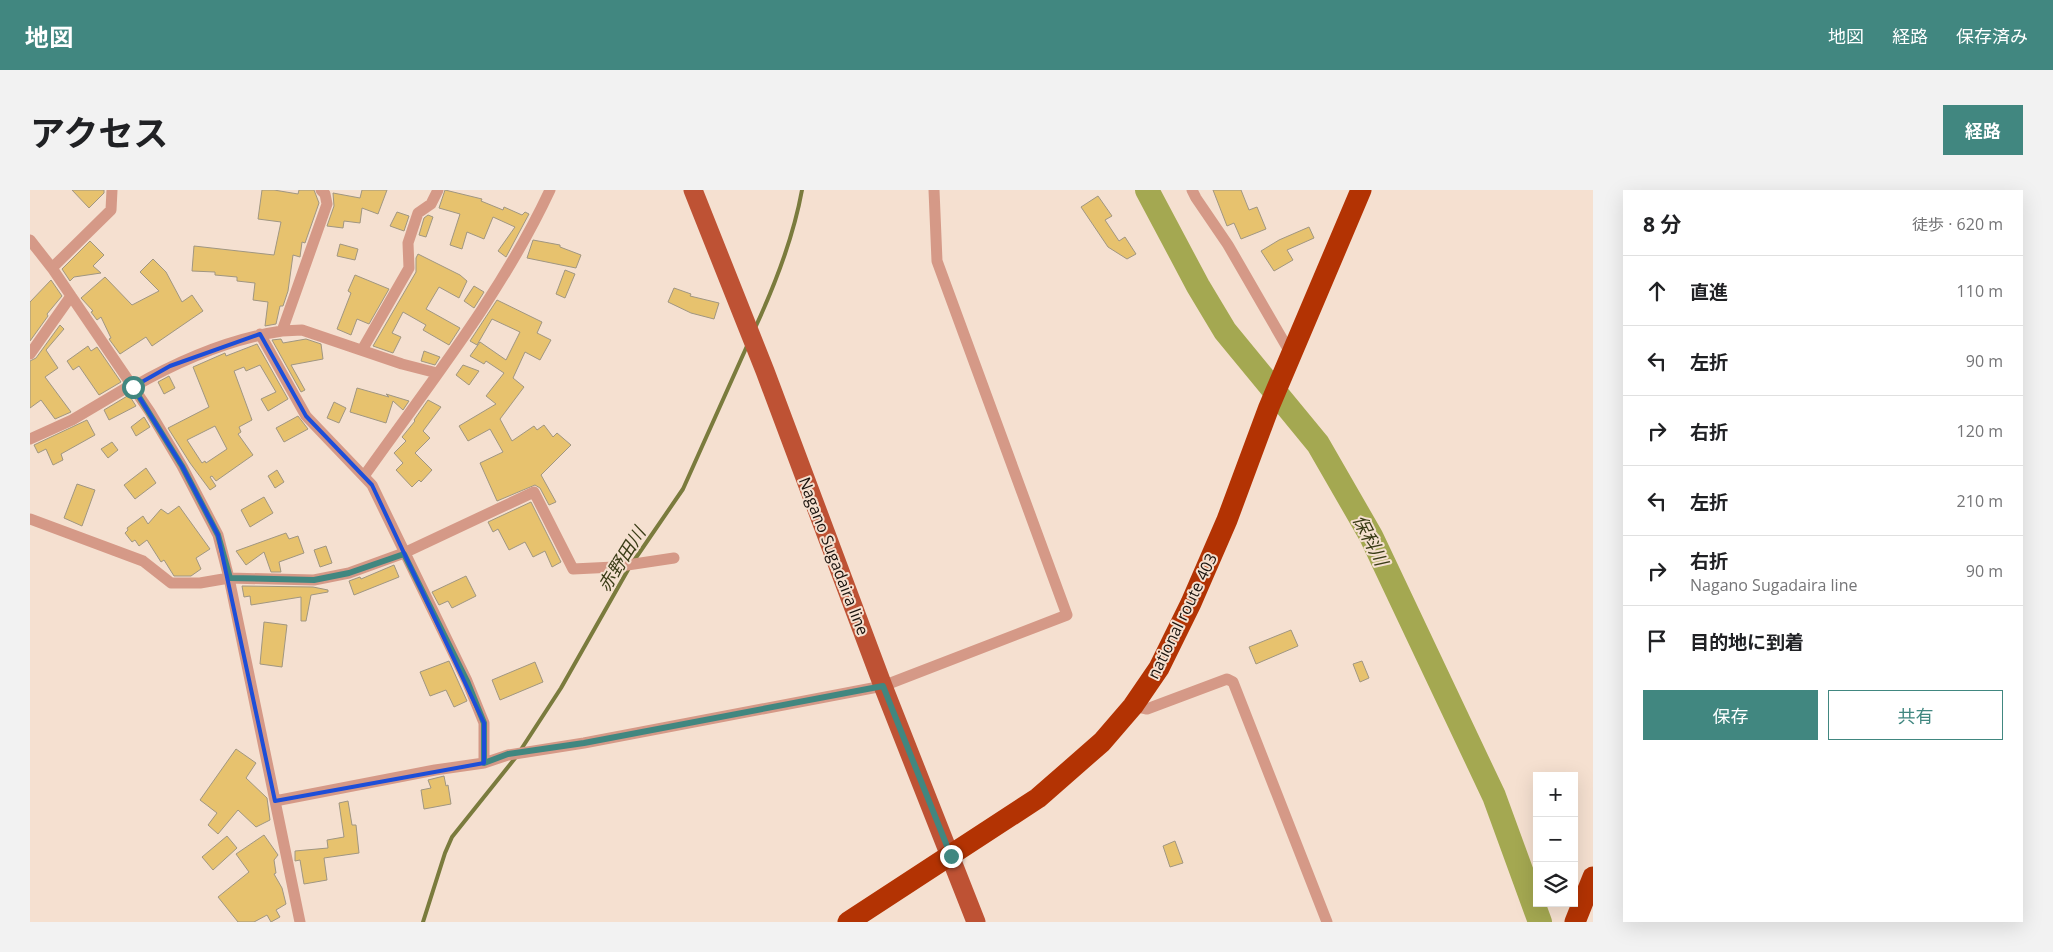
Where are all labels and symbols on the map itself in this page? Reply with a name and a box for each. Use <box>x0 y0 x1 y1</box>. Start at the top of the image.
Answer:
route start <box>122 376 145 399</box>
street label: Nagano Sugadaira line <box>794 474 874 638</box>
water label: 保科川 <box>1348 510 1395 571</box>
water label: 赤野田川 <box>592 520 651 596</box>
street label: national route 403 <box>1142 550 1222 682</box>
route end <box>940 845 963 868</box>

